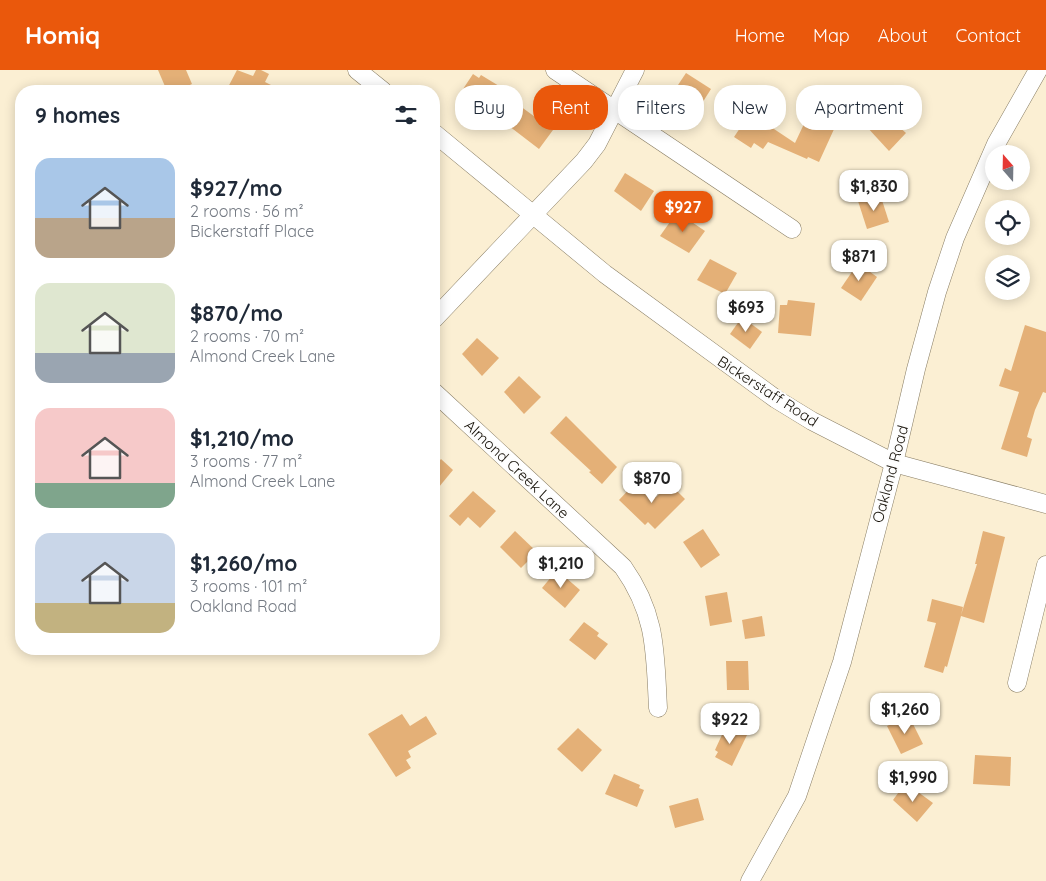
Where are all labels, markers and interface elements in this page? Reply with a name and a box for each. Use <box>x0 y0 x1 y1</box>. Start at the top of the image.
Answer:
text: Homiq <box>25 20 100 50</box>
text: Home <box>735 24 785 47</box>
text: Map <box>813 24 850 47</box>
text: About <box>878 24 928 47</box>
text: Contact <box>956 24 1021 47</box>
chip: Buy <box>455 85 523 130</box>
chip: Rent <box>533 85 608 130</box>
chip: Filters <box>618 85 704 130</box>
chip: New <box>714 85 786 130</box>
chip: Apartment <box>796 85 922 130</box>
icon: filters <box>392 101 420 129</box>
text: 9 homes <box>35 102 120 128</box>
north arrow <box>985 145 1030 190</box>
map controls <box>985 145 1030 300</box>
pin: $1,830 <box>833 170 915 212</box>
text: $927/mo <box>190 175 282 201</box>
text: $1,830 <box>850 176 898 196</box>
icon: home <box>75 178 135 238</box>
pin: $927 <box>653 190 713 233</box>
text: $927 <box>665 197 701 217</box>
button: locate <box>985 200 1030 245</box>
text: 2 rooms · 56 m² <box>190 201 304 221</box>
text: Bickerstaff Place <box>190 221 314 241</box>
pin: $871 <box>829 240 889 282</box>
text: $871 <box>842 246 876 266</box>
button: layers <box>985 255 1030 300</box>
pin: $693 <box>716 290 776 333</box>
text: $693 <box>728 297 764 317</box>
text: $870/mo <box>190 300 283 326</box>
icon: home <box>75 303 135 363</box>
text: 2 rooms · 70 m² <box>190 326 304 346</box>
text: Almond Creek Lane <box>190 346 335 366</box>
street label: Bickerstaff Road <box>714 351 822 431</box>
street label: Almond Creek Lane <box>461 416 573 522</box>
street label: Oakland Road <box>868 423 912 525</box>
text: $1,210/mo <box>190 425 294 451</box>
icon: home <box>75 428 135 488</box>
text: 3 rooms · 77 m² <box>190 451 302 471</box>
pin: $870 <box>622 462 682 504</box>
text: $870 <box>634 468 670 488</box>
text: Almond Creek Lane <box>190 471 335 491</box>
pin: $1,210 <box>520 546 602 589</box>
text: $1,260/mo <box>190 550 297 576</box>
icon: home <box>75 553 135 613</box>
text: $1,210 <box>538 553 584 573</box>
text: 3 rooms · 101 m² <box>190 576 307 596</box>
text: Oakland Road <box>190 596 297 616</box>
pin: $1,260 <box>864 692 946 735</box>
text: $1,260 <box>881 699 929 719</box>
pin: $922 <box>700 702 760 745</box>
text: $922 <box>712 709 748 729</box>
pin: $1,990 <box>872 760 954 803</box>
text: $1,990 <box>889 767 937 787</box>

